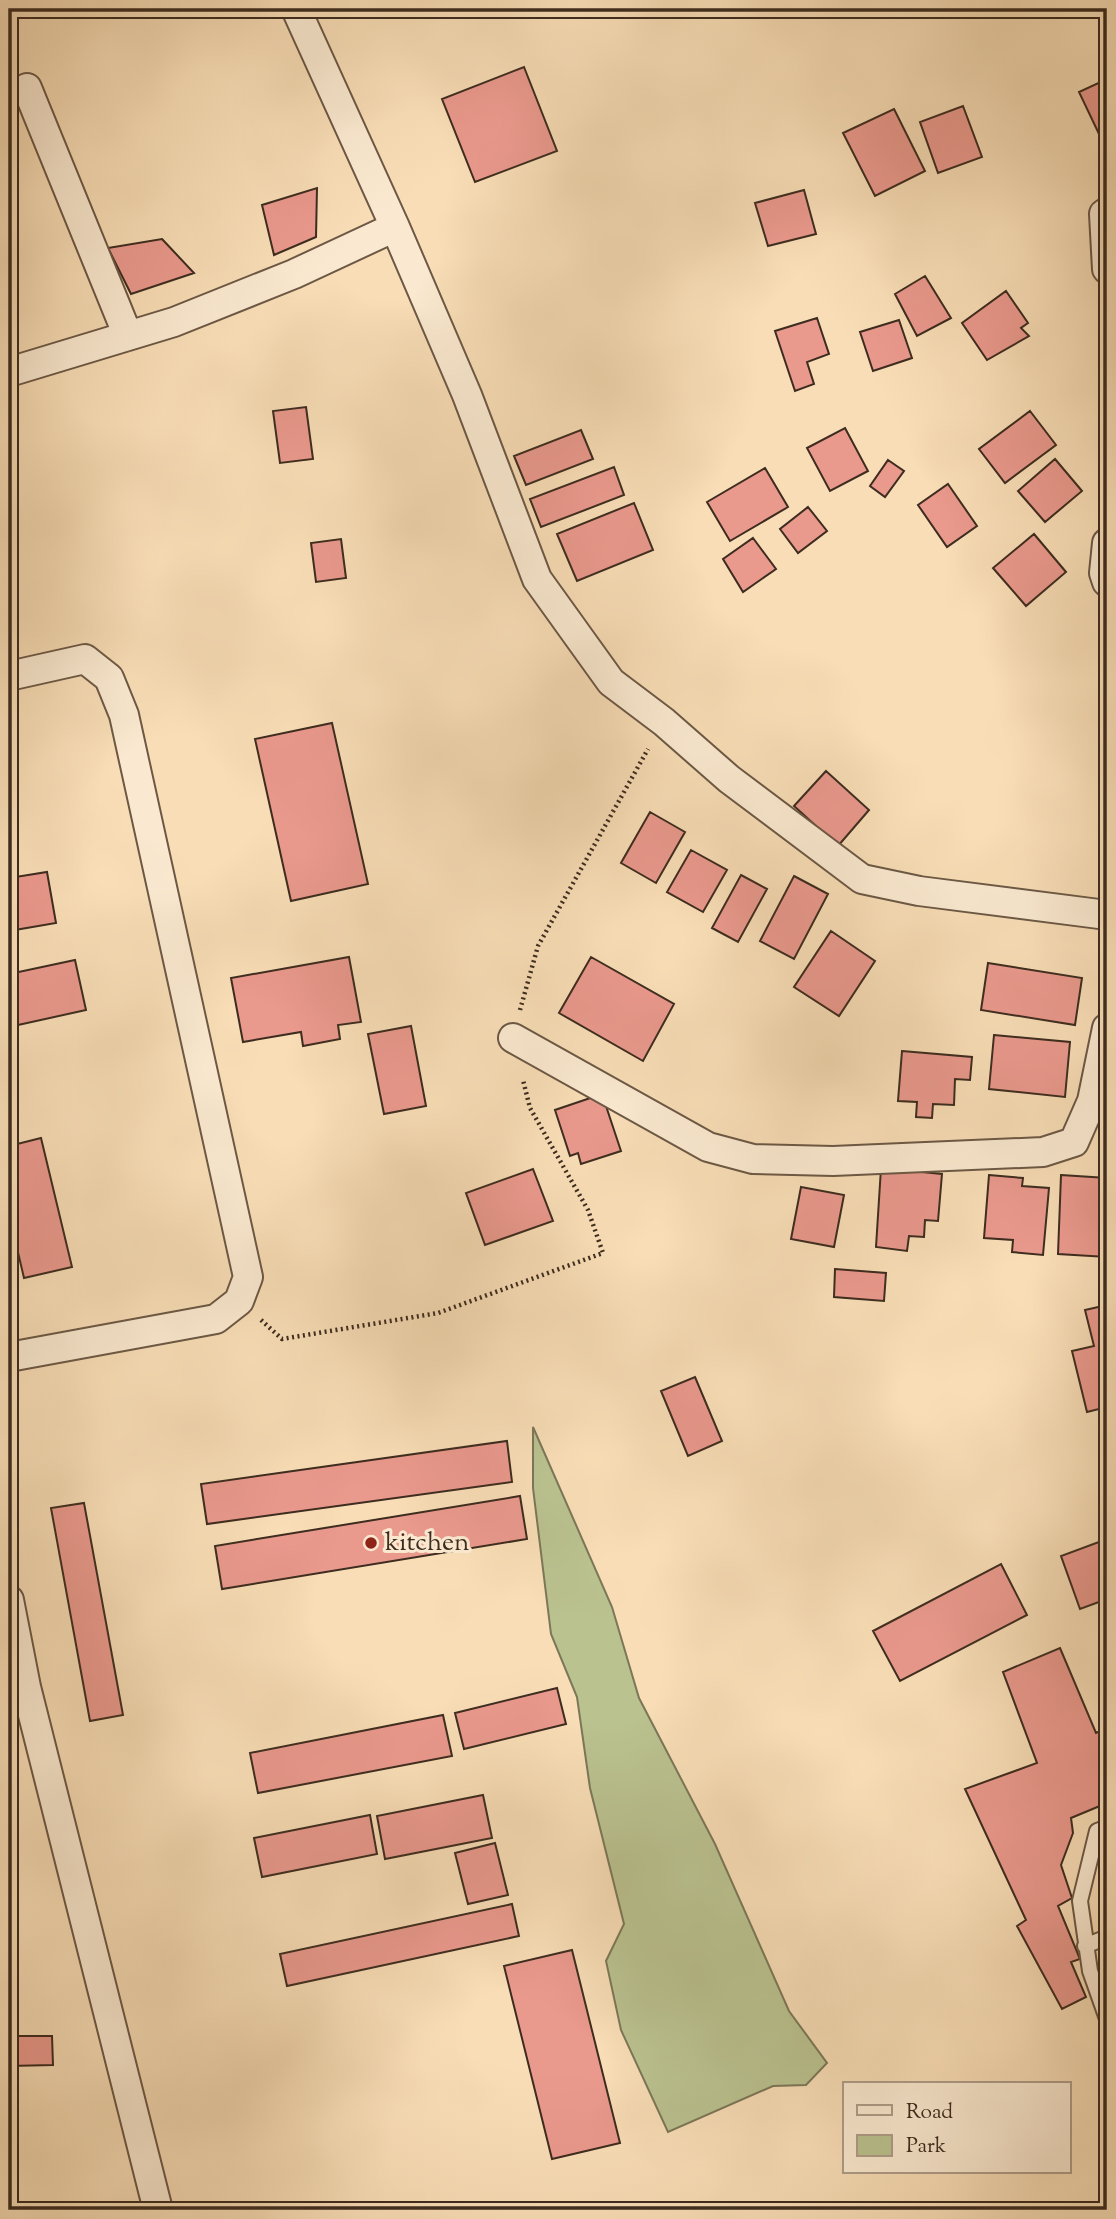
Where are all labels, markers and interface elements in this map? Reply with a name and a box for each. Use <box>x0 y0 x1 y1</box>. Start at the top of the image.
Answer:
place label: kitchen <box>385 1525 469 1562</box>
marker: kitchen <box>363 1535 379 1551</box>
legend <box>843 2082 1070 2174</box>
text: Road <box>906 2098 953 2128</box>
text: Park <box>906 2132 947 2162</box>

